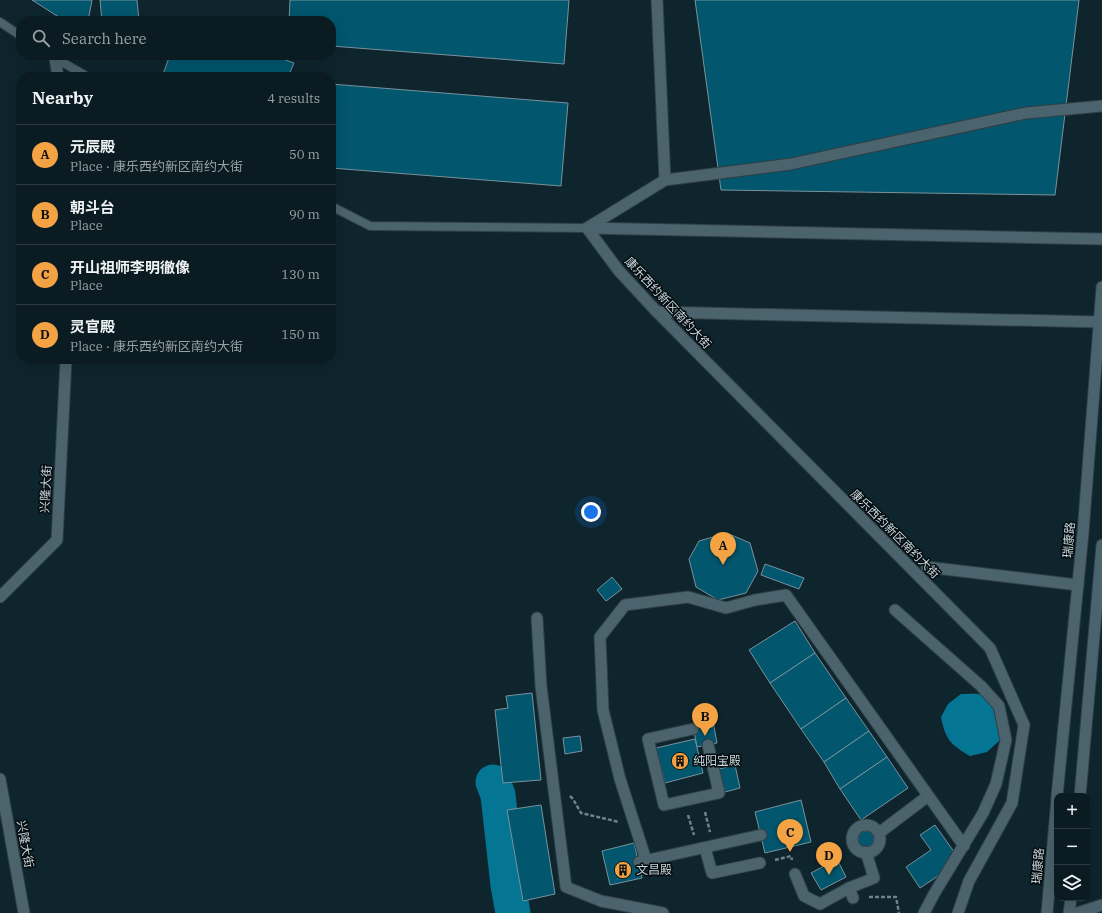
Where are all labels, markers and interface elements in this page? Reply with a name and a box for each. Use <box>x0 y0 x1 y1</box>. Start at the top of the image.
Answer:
search box <box>16 16 336 60</box>
icon: search <box>30 27 52 49</box>
text: Search here <box>62 29 147 48</box>
text: Nearby <box>32 87 93 109</box>
text: 4 results <box>267 90 320 107</box>
text: 元辰殿 <box>70 137 115 156</box>
text: A <box>40 146 50 163</box>
text: 50 m <box>289 146 320 163</box>
text: Place · 康乐西约新区南约大街 <box>70 158 243 175</box>
text: 朝斗台 <box>70 198 115 217</box>
text: B <box>40 206 50 223</box>
text: 90 m <box>289 206 320 223</box>
text: Place <box>70 217 103 234</box>
street label: 康乐西约新区南约大街 <box>622 254 715 352</box>
text: 开山祖师李明徹像 <box>70 258 190 277</box>
text: C <box>41 266 49 283</box>
text: 130 m <box>281 266 320 283</box>
text: Place <box>70 277 103 294</box>
text: 灵官殿 <box>70 317 115 336</box>
text: D <box>40 326 50 343</box>
text: 150 m <box>281 326 320 343</box>
text: Place · 康乐西约新区南约大街 <box>70 338 243 355</box>
street label: 兴隆大街 <box>37 465 54 513</box>
street label: 康乐西约新区南约大街 <box>848 486 943 581</box>
your location <box>581 502 601 522</box>
street label: 瑞康路 <box>1059 521 1078 559</box>
pin: A <box>710 532 736 565</box>
pin: B <box>692 703 718 736</box>
building icon: 纯阳宝殿 <box>670 751 690 771</box>
place label: 纯阳宝殿 <box>693 753 741 768</box>
map controls <box>1054 793 1090 901</box>
button: + <box>1054 793 1090 829</box>
street label: 兴隆大街 <box>14 819 37 869</box>
pin: C <box>777 819 803 852</box>
button: − <box>1054 829 1090 865</box>
pin: D <box>816 842 842 875</box>
street label: 瑞康路 <box>1028 847 1047 885</box>
building icon: 文昌殿 <box>613 860 633 880</box>
place label: 文昌殿 <box>636 862 672 877</box>
button: layers <box>1054 865 1090 901</box>

